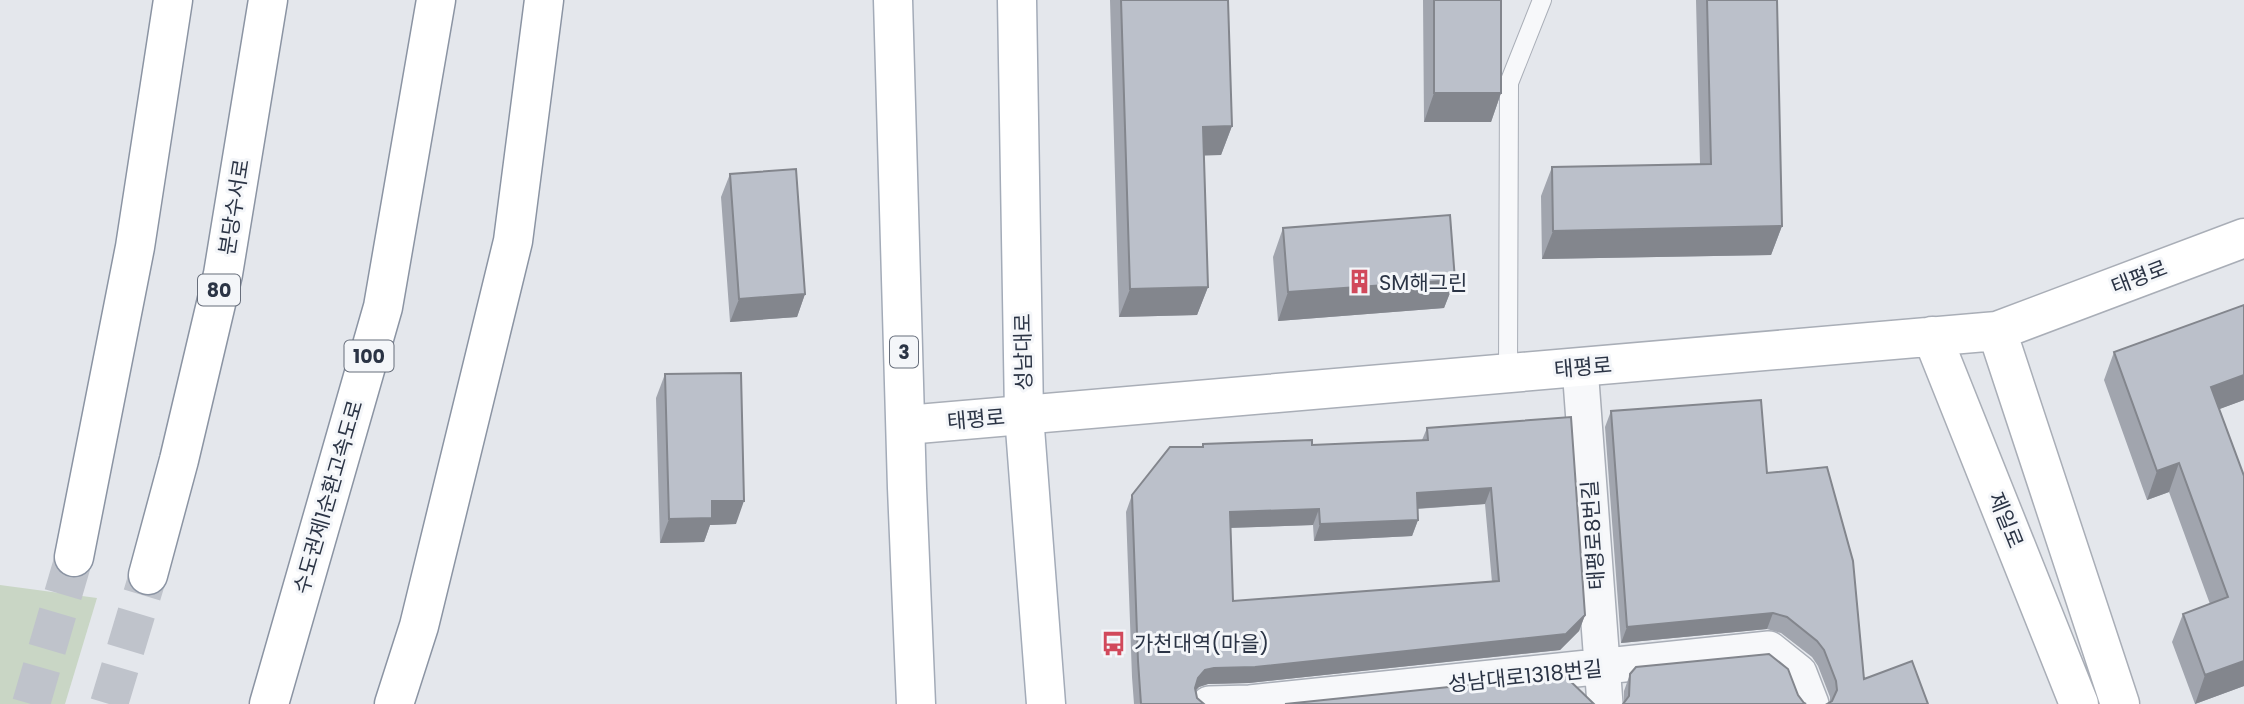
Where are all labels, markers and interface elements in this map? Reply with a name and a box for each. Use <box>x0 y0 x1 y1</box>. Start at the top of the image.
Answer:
street label: 분당수서로 <box>212 157 256 257</box>
street label: 태평로 <box>2107 253 2171 301</box>
building icon: SM해그린 <box>1345 268 1373 296</box>
place label: SM해그린 <box>1379 268 1467 297</box>
road number: 80 <box>198 274 240 306</box>
street label: 성남대로 <box>1008 313 1038 391</box>
road number: 3 <box>890 336 918 368</box>
road number: 100 <box>344 340 394 372</box>
street label: 태평로 <box>1553 350 1613 384</box>
street label: 수도권제1순환고속도로 <box>287 397 369 597</box>
street label: 태평로 <box>946 402 1006 436</box>
street label: 태평로8번길 <box>1575 479 1611 591</box>
street label: 제일로 <box>1982 488 2030 552</box>
bus stop icon: 가천대역(마을) <box>1100 629 1128 657</box>
place label: 가천대역(마을) <box>1134 629 1269 658</box>
street label: 성남대로1318번길 <box>1446 653 1604 699</box>

